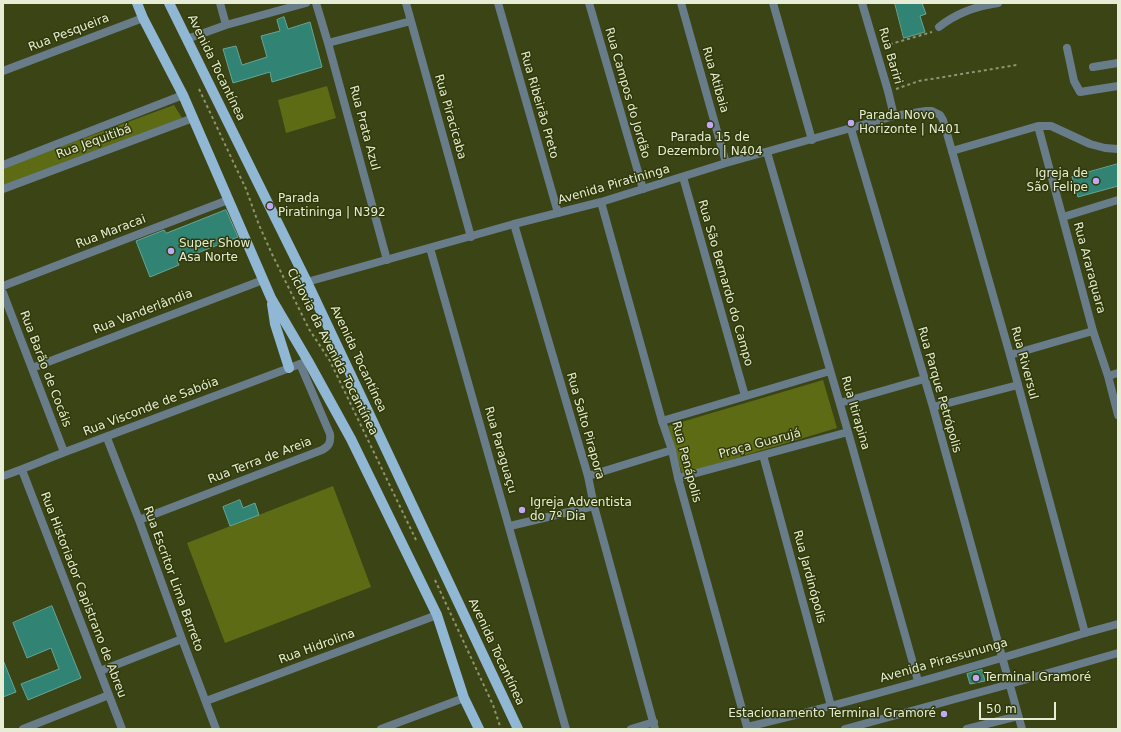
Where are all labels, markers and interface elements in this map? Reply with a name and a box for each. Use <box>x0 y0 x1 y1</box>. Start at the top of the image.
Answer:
street label: Rua Pesqueira <box>27 11 111 55</box>
street label: Avenida Tocantínea <box>184 13 248 123</box>
street label: Rua Campos do Jordão <box>601 26 653 160</box>
street label: Rua Bariri <box>875 26 905 86</box>
street label: Rua Atibaia <box>699 45 731 115</box>
street label: Rua Ribeirão Preto <box>517 50 561 160</box>
street label: Rua Piracicaba <box>431 73 469 161</box>
street label: Rua Prata Azul <box>346 84 382 172</box>
place label: Parada Novo Horizonte | N401 <box>859 109 961 137</box>
marker: Parada Novo Horizonte | N401 <box>846 118 856 128</box>
marker: Parada 15 de Dezembro | N404 <box>705 120 715 130</box>
street label: Rua Jequitibá <box>54 122 134 162</box>
place label: Parada 15 de Dezembro | N404 <box>657 131 763 159</box>
street label: Avenida Piratininga <box>556 162 672 208</box>
place label: Igreja de São Felipe <box>1027 167 1088 195</box>
marker: Igreja de São Felipe <box>1091 176 1101 186</box>
place label: Parada Piratininga | N392 <box>278 192 386 220</box>
street label: Rua São Bernardo do Campo <box>694 198 756 368</box>
marker: Parada Piratininga | N392 <box>265 201 275 211</box>
street label: Rua Maracai <box>74 212 148 252</box>
street label: Rua Araraquara <box>1070 221 1108 315</box>
place label: Super Show Asa Norte <box>179 237 250 265</box>
marker: Super Show Asa Norte <box>166 246 176 256</box>
street label: Ciclovia da Avenida Tocantínea <box>283 266 381 438</box>
street label: Rua Vanderlândia <box>91 286 195 338</box>
street label: Avenida Tocantínea <box>327 303 389 415</box>
street label: Rua Barão de Cocáis <box>16 309 74 429</box>
street label: Rua Parque Petrópolis <box>914 325 964 455</box>
street label: Rua Riversul <box>1007 325 1041 401</box>
street label: Rua Salto Pirapora <box>563 371 607 481</box>
street label: Rua Visconde de Sabóia <box>81 374 221 440</box>
street label: Rua Itirapina <box>838 374 872 452</box>
street label: Rua Paraguaçu <box>481 405 519 495</box>
street label: Rua Penápolis <box>668 420 704 504</box>
street label: Praça Guarujá <box>717 426 803 462</box>
street label: Rua Terra de Areia <box>206 435 314 487</box>
street label: Rua Historiador Capistrano de Abreu <box>37 490 129 700</box>
place label: Igreja Adventista do 7º Dia <box>530 496 632 524</box>
street label: Rua Escritor Lima Barreto <box>140 504 206 654</box>
marker: Igreja Adventista do 7º Dia <box>517 505 527 515</box>
street label: Rua Jardinópolis <box>790 529 828 625</box>
street label: Avenida Tocantínea <box>465 596 527 708</box>
street label: Rua Hidrolina <box>277 627 357 667</box>
street label: Avenida Pirassununga <box>878 636 1010 686</box>
place label: Terminal Gramoré <box>984 671 1091 685</box>
marker: Terminal Gramoré <box>971 673 981 683</box>
scale bar <box>981 694 1058 720</box>
text: 50 m <box>986 702 1017 716</box>
place label: Estacionamento Terminal Gramoré <box>728 707 936 721</box>
marker: Estacionamento Terminal Gramoré <box>939 709 949 719</box>

